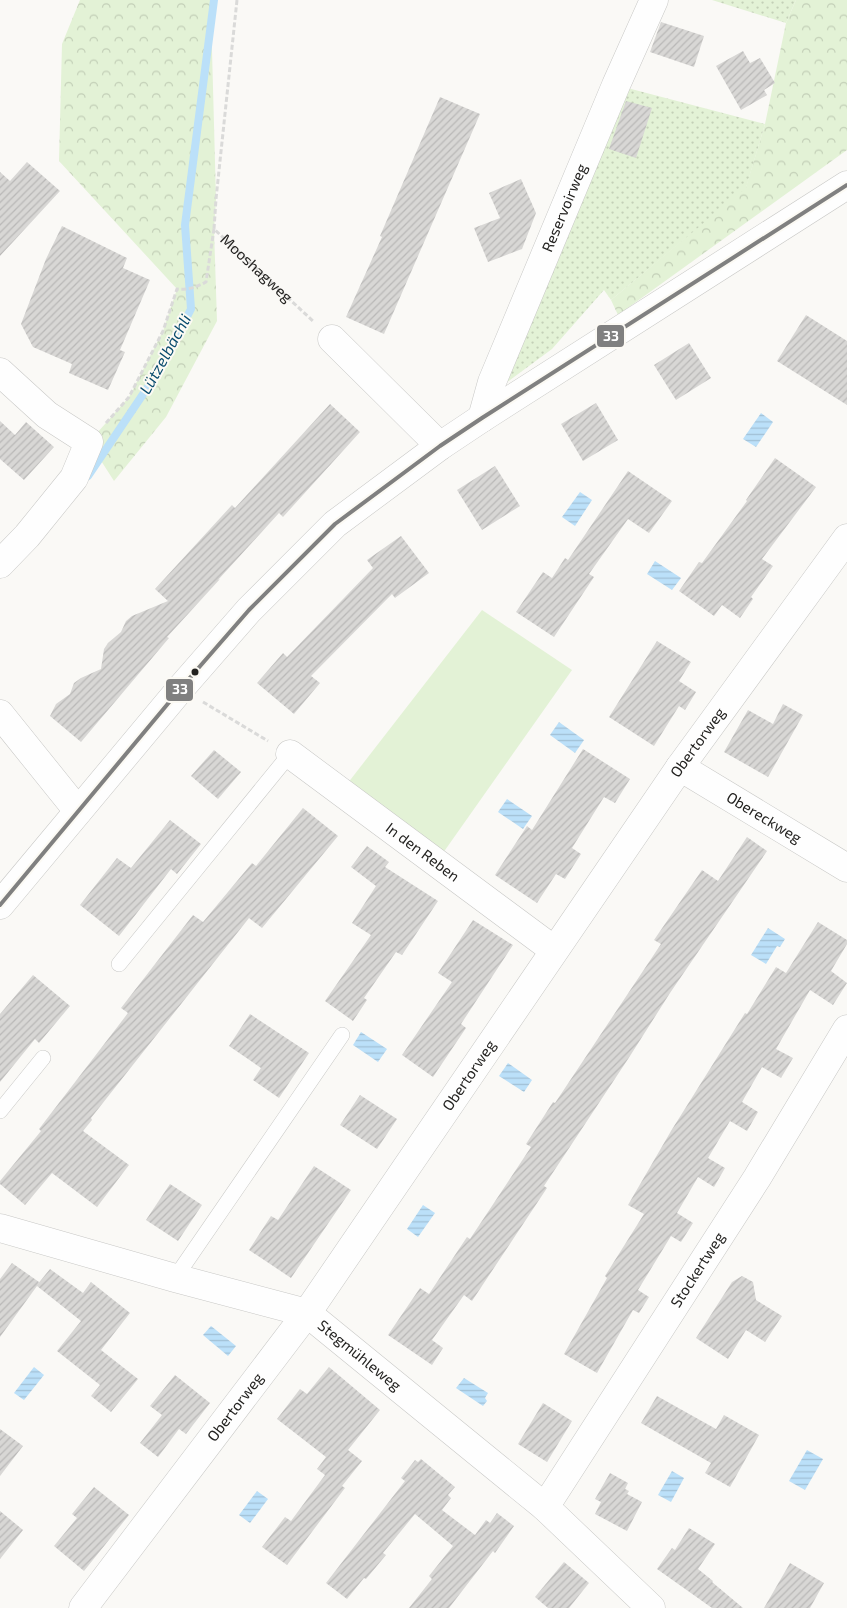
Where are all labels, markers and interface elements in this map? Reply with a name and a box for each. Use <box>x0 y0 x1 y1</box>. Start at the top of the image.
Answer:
street label: Reservoirweg <box>537 160 590 254</box>
street label: Mooshagweg <box>217 230 297 306</box>
water label: Lützelbächli <box>135 310 194 397</box>
line badge: 33 <box>596 324 625 348</box>
text: 33 <box>603 327 619 344</box>
unlabelled marker <box>190 667 200 677</box>
line badge: 33 <box>165 678 194 702</box>
text: 33 <box>172 680 188 697</box>
street label: Obertorweg <box>666 703 729 780</box>
street label: Obereckweg <box>724 787 806 847</box>
street label: In den Reben <box>383 818 464 885</box>
street label: Obertorweg <box>438 1036 499 1114</box>
street label: Stockertweg <box>666 1228 728 1310</box>
street label: Stegmühleweg <box>315 1316 406 1394</box>
street label: Obertorweg <box>203 1368 267 1445</box>

